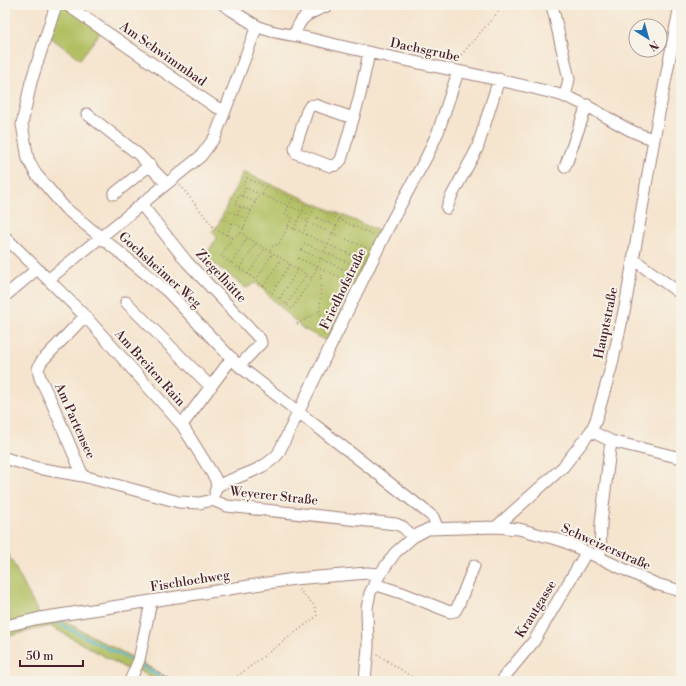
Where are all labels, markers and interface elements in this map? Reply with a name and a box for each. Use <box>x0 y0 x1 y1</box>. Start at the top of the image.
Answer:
street label: Am Schwimmbad <box>116 18 210 90</box>
north arrow <box>628 18 668 58</box>
street label: Dachsgrube <box>389 35 462 65</box>
text: N <box>645 37 661 54</box>
street label: Gochsheimer Weg <box>115 229 205 312</box>
street label: Friedhofstraße <box>316 245 370 332</box>
street label: Ziegelhütte <box>192 246 250 306</box>
street label: Hauptstraße <box>591 285 621 360</box>
street label: Am Breiten Rain <box>111 326 189 410</box>
street label: Am Partensee <box>51 380 99 462</box>
street label: Weyerer Straße <box>228 483 319 509</box>
street label: Schweizerstraße <box>559 520 654 574</box>
street label: Fischlochweg <box>149 567 231 595</box>
street label: Krautgasse <box>512 577 560 641</box>
scale bar <box>20 642 83 668</box>
text: 50 m <box>26 649 54 664</box>

